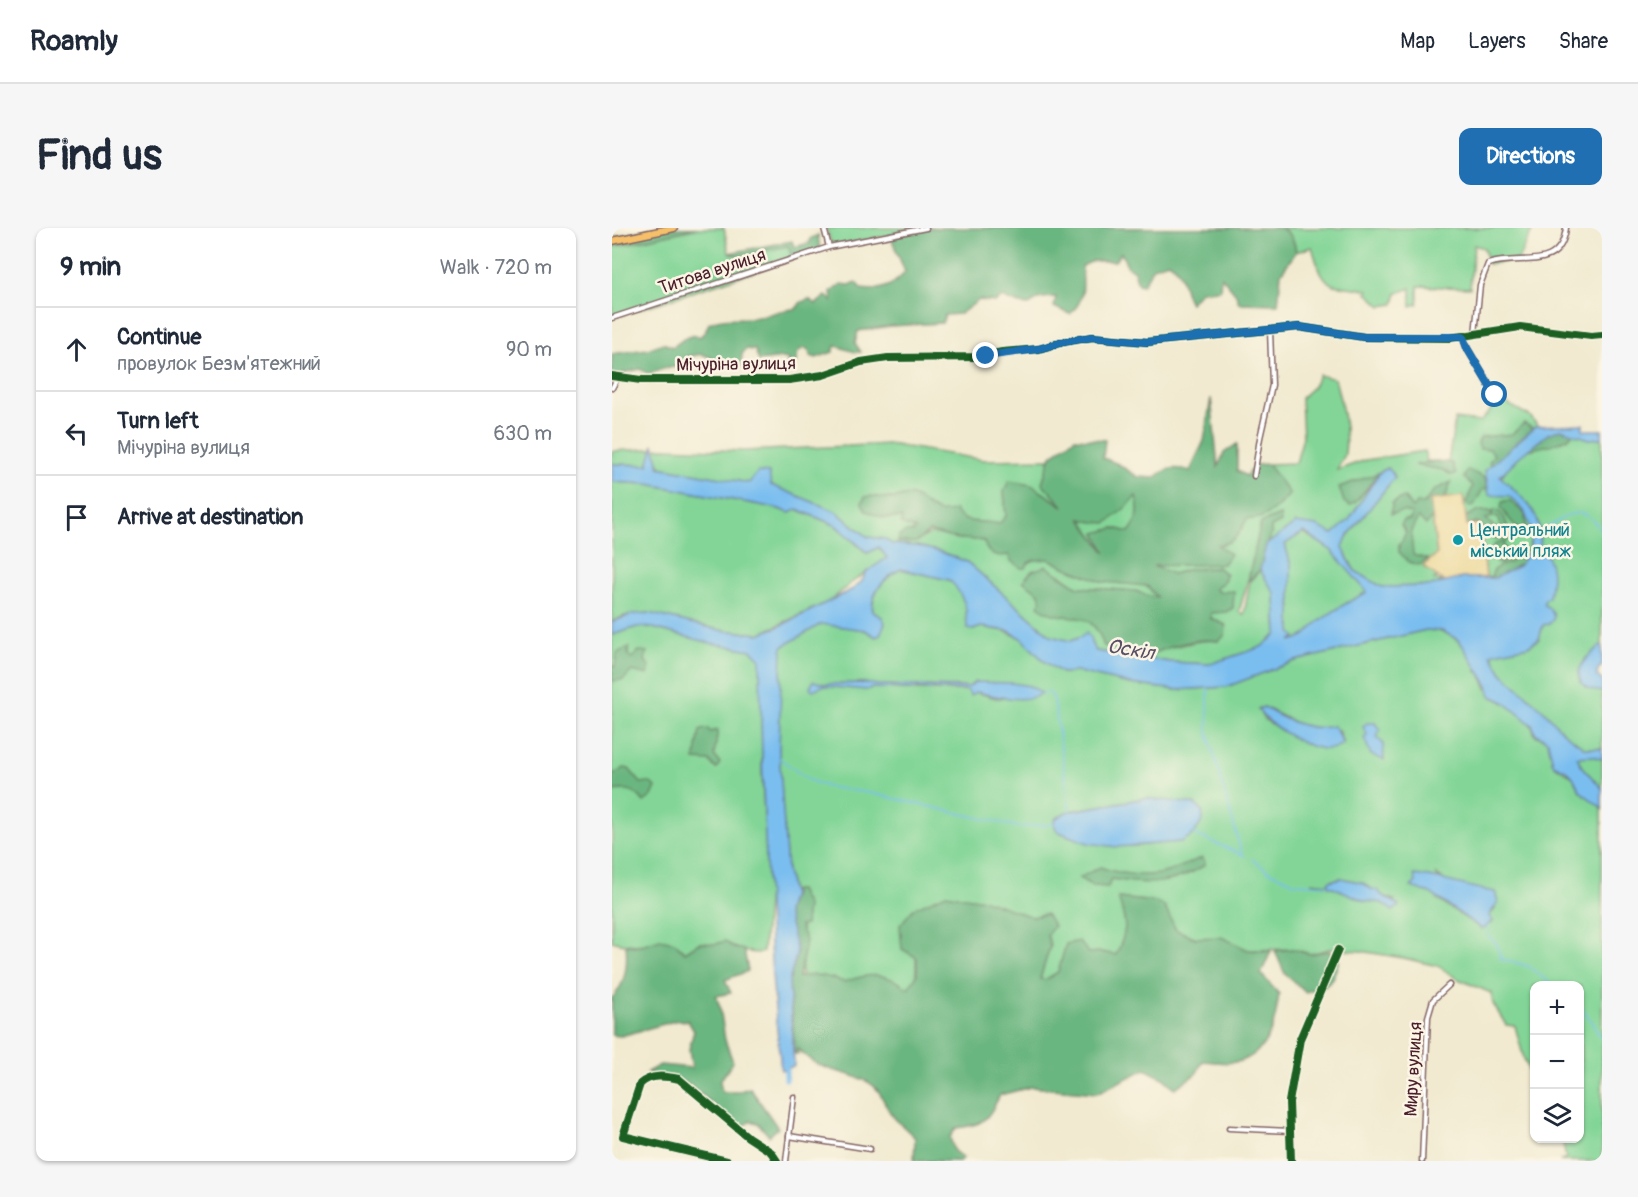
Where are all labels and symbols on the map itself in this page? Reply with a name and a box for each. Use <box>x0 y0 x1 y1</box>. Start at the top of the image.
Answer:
street label: Титова вулиця <box>656 243 769 300</box>
route end <box>972 342 998 368</box>
street label: Мічуріна вулиця <box>676 352 796 377</box>
route start <box>1481 381 1507 407</box>
place label: Центральний міський пляж <box>1470 519 1571 563</box>
marker: Центральний міський пляж <box>1451 533 1465 547</box>
water label: Оскіл <box>1106 633 1158 666</box>
street label: Миру вулиця <box>1400 1021 1427 1117</box>

